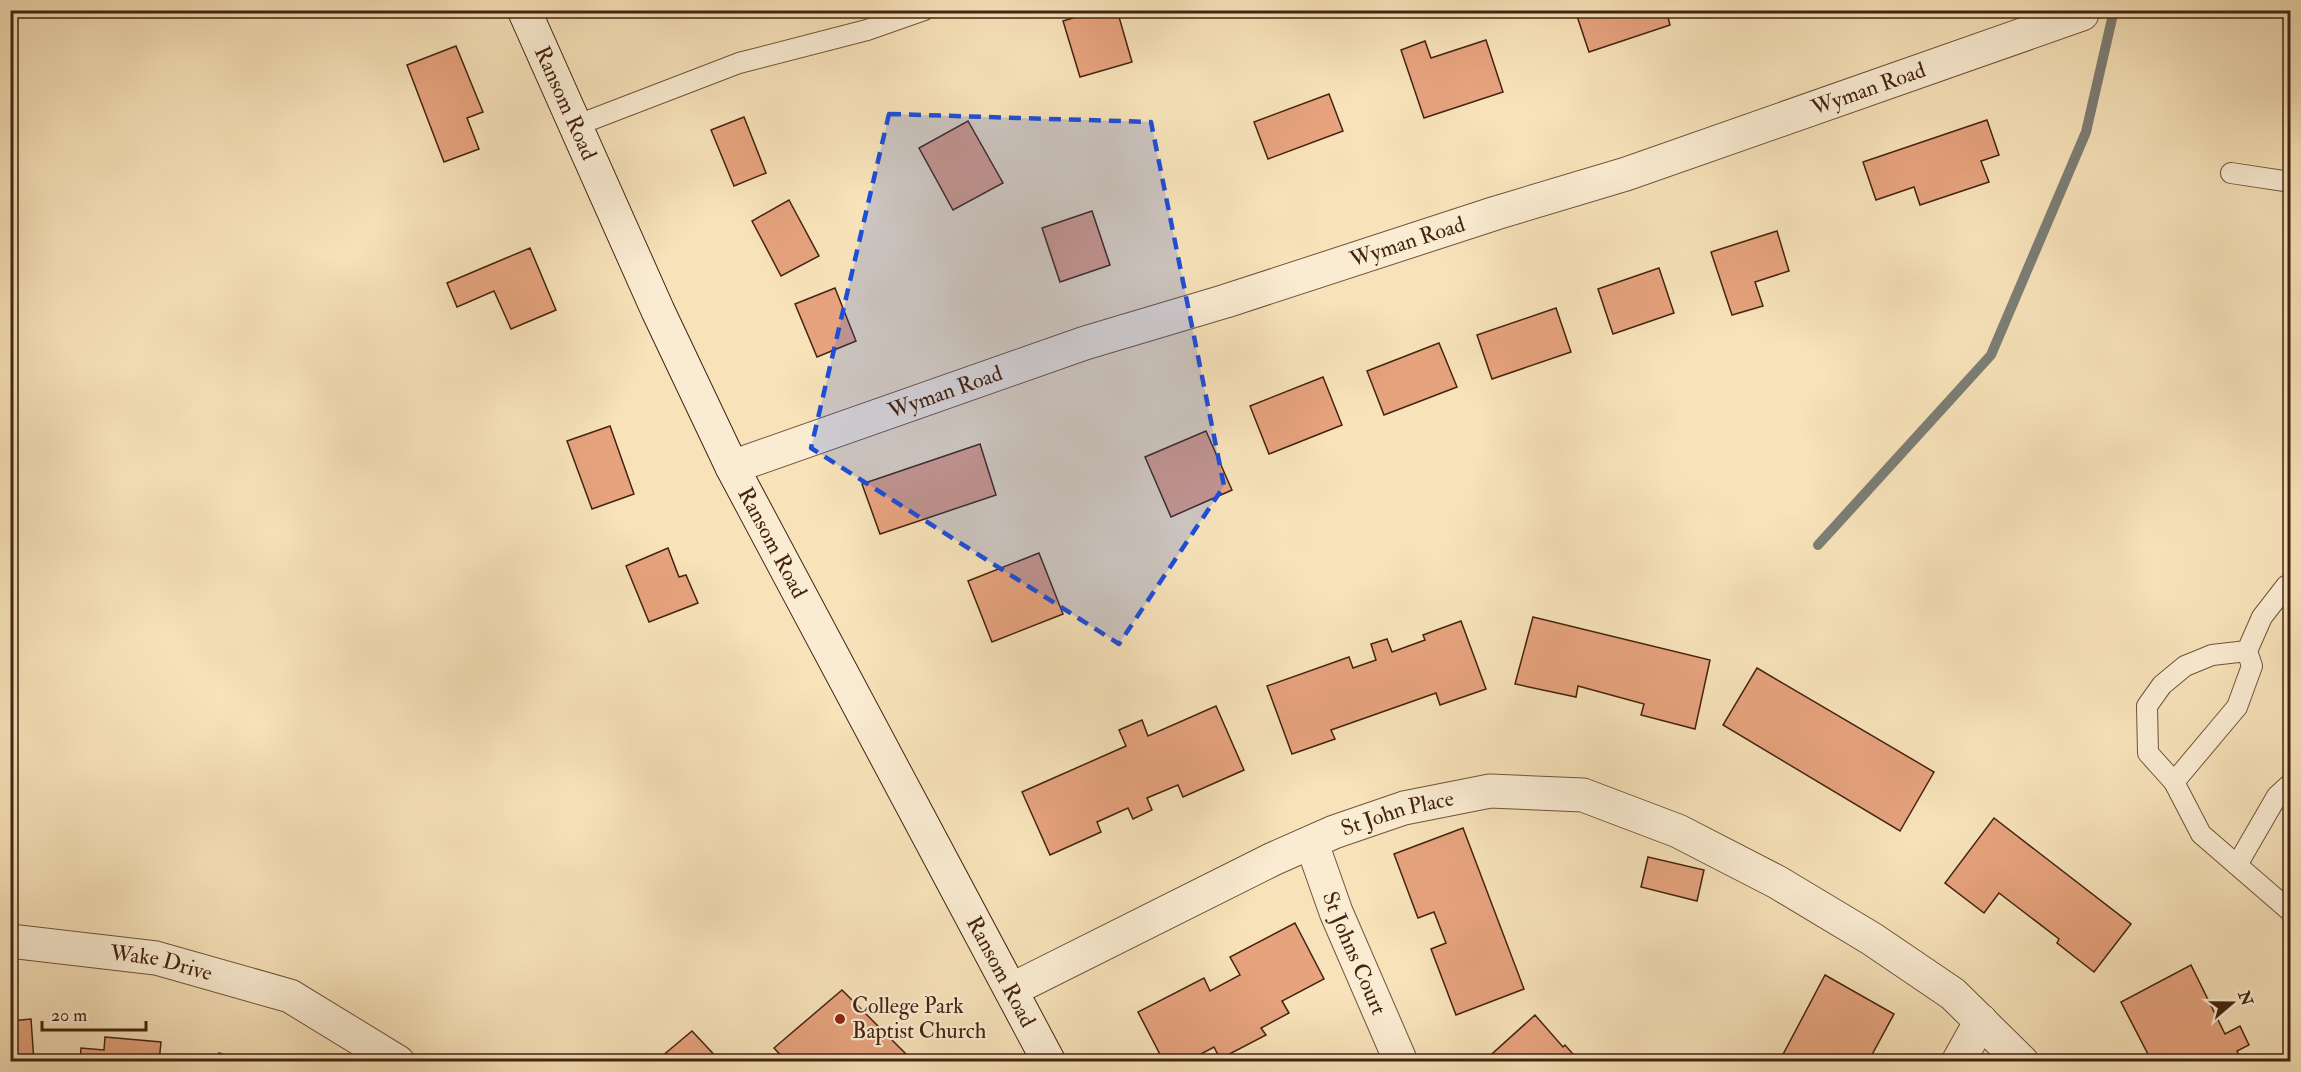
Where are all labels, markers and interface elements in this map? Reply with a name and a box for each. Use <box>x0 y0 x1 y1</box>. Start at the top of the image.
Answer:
street label: Ransom Road <box>528 42 603 165</box>
street label: Wyman Road <box>1807 56 1930 122</box>
street label: Wyman Road <box>1345 210 1469 274</box>
street label: Wyman Road <box>883 359 1006 425</box>
street label: Ransom Road <box>731 482 813 603</box>
street label: St John Place <box>1337 784 1456 843</box>
street label: St Johns Court <box>1316 888 1393 1019</box>
street label: Ransom Road <box>960 911 1042 1032</box>
street label: Wake Drive <box>108 939 216 987</box>
north arrow <box>2202 973 2262 1033</box>
text: N <box>2233 987 2257 1009</box>
place label: College Park Baptist Church <box>852 992 987 1046</box>
scale bar <box>42 994 146 1032</box>
text: 20 m <box>51 1004 87 1027</box>
marker: College Park Baptist Church <box>833 1012 847 1026</box>

